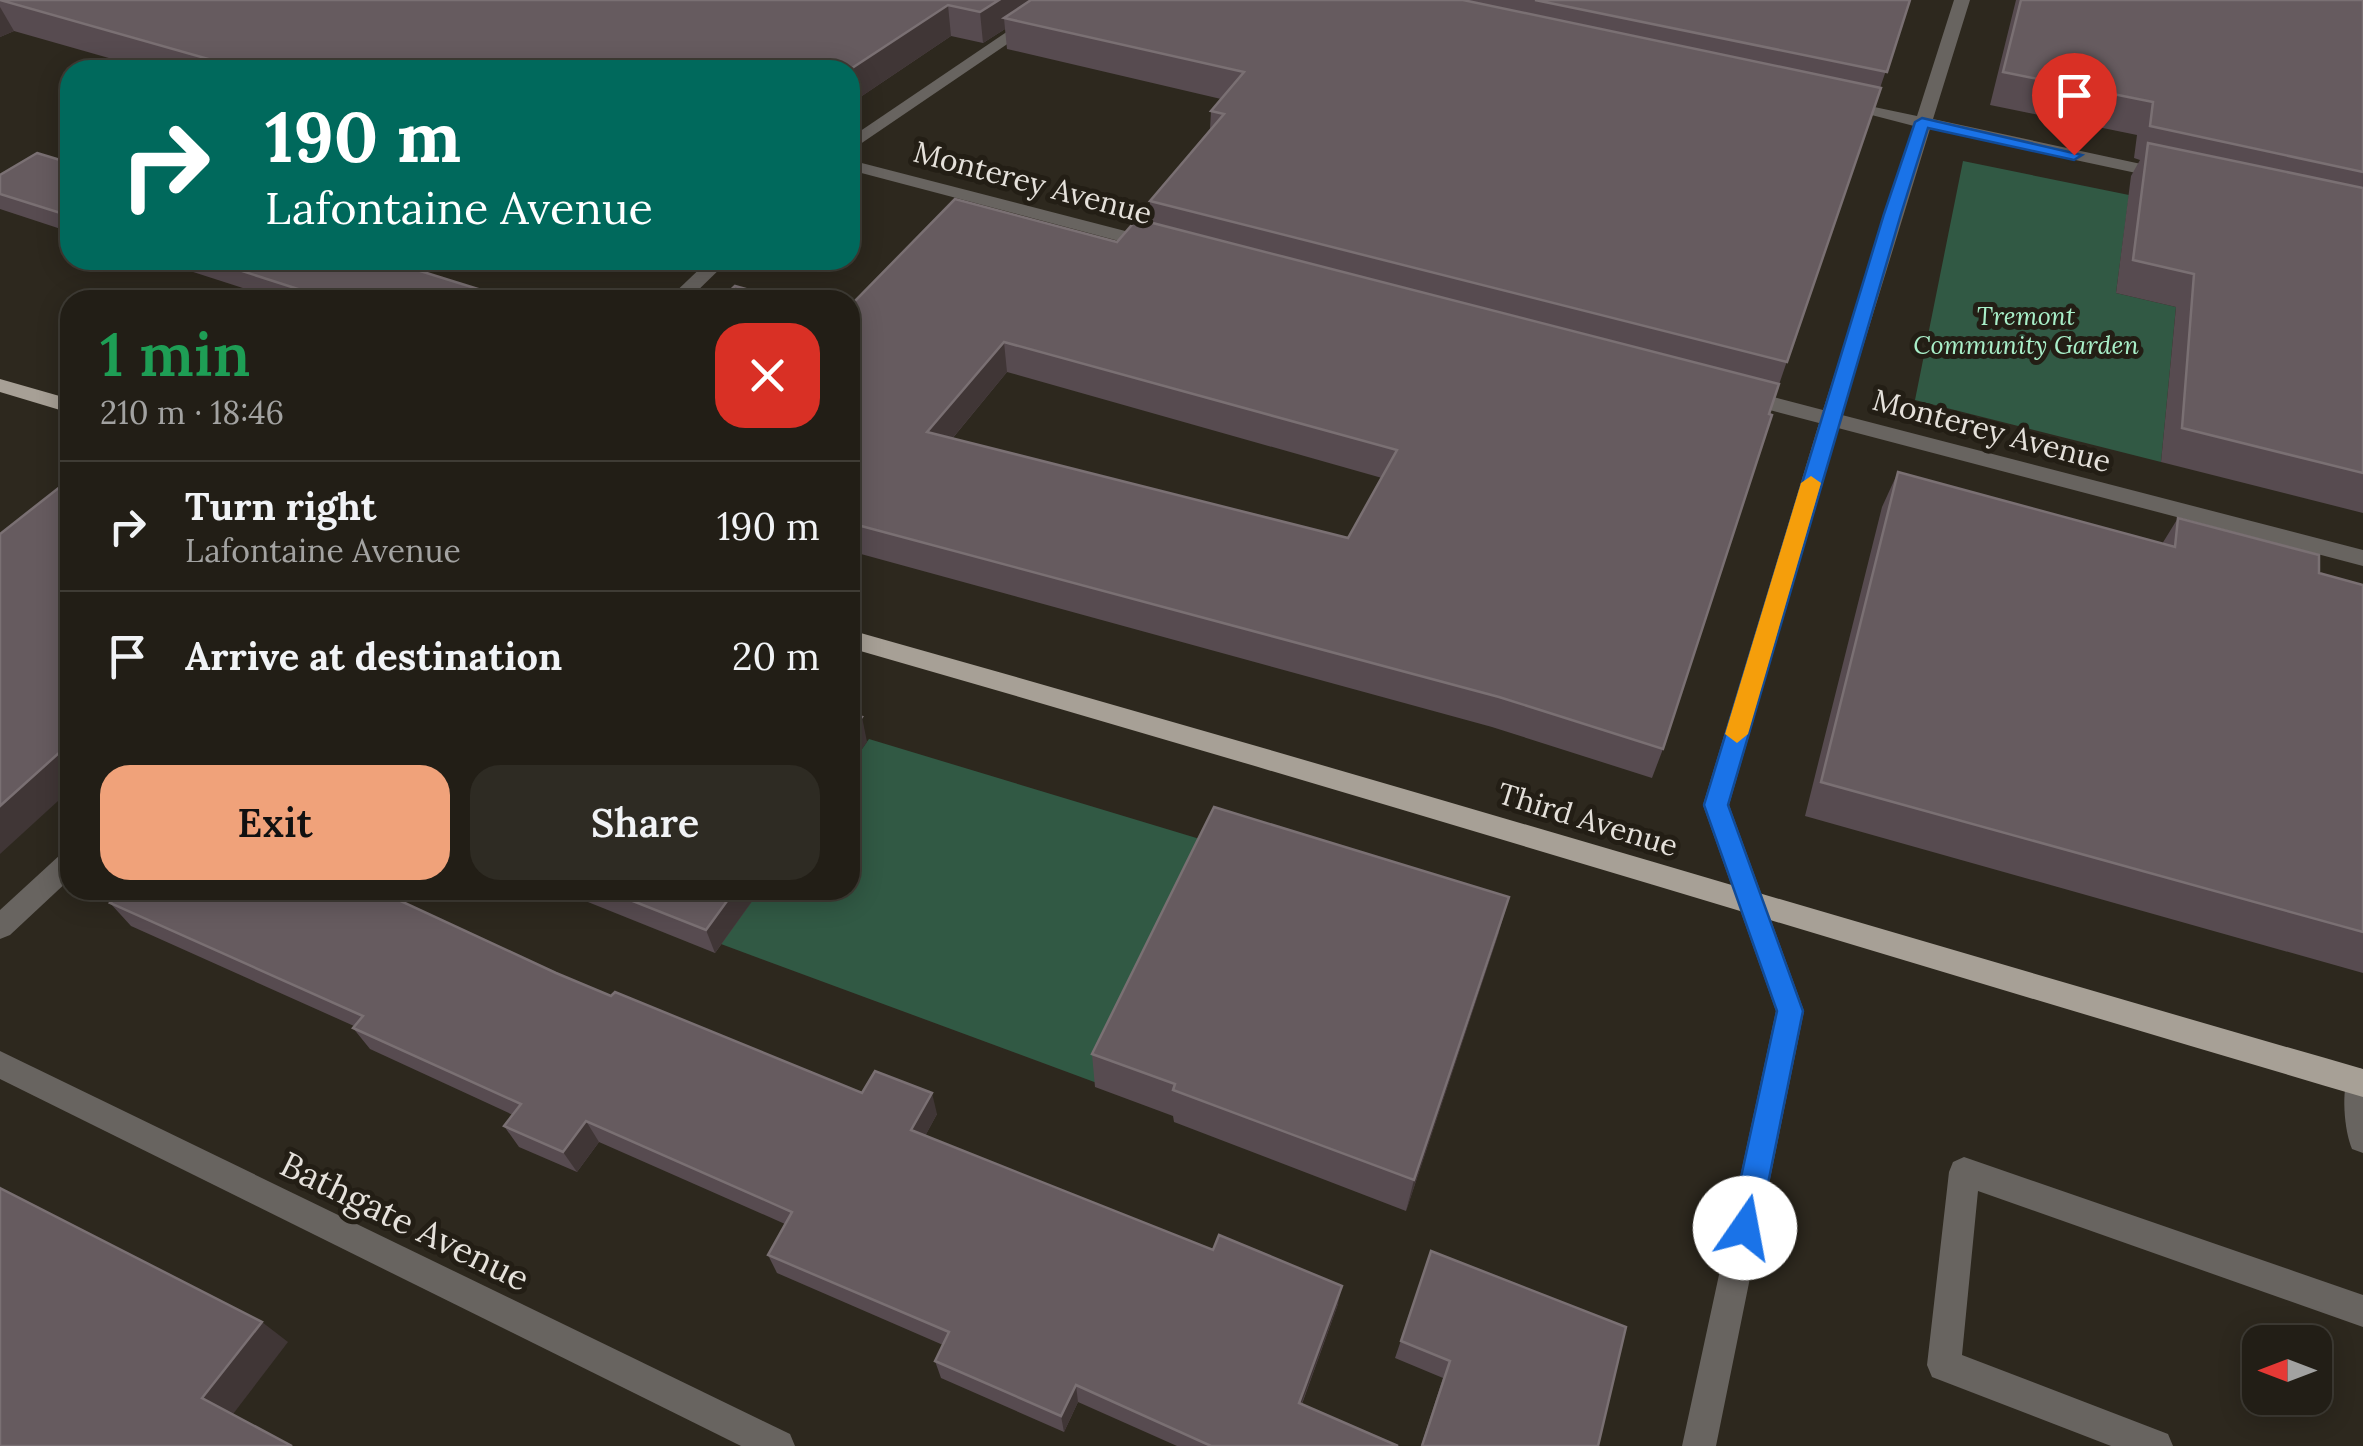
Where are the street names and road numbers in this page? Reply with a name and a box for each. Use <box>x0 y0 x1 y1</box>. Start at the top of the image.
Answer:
street label: Monterey Avenue <box>909 132 1156 233</box>
street label: Monterey Avenue <box>1868 380 2115 481</box>
street label: Third Avenue <box>1493 774 1683 864</box>
street label: Bathgate Avenue <box>273 1141 537 1301</box>

